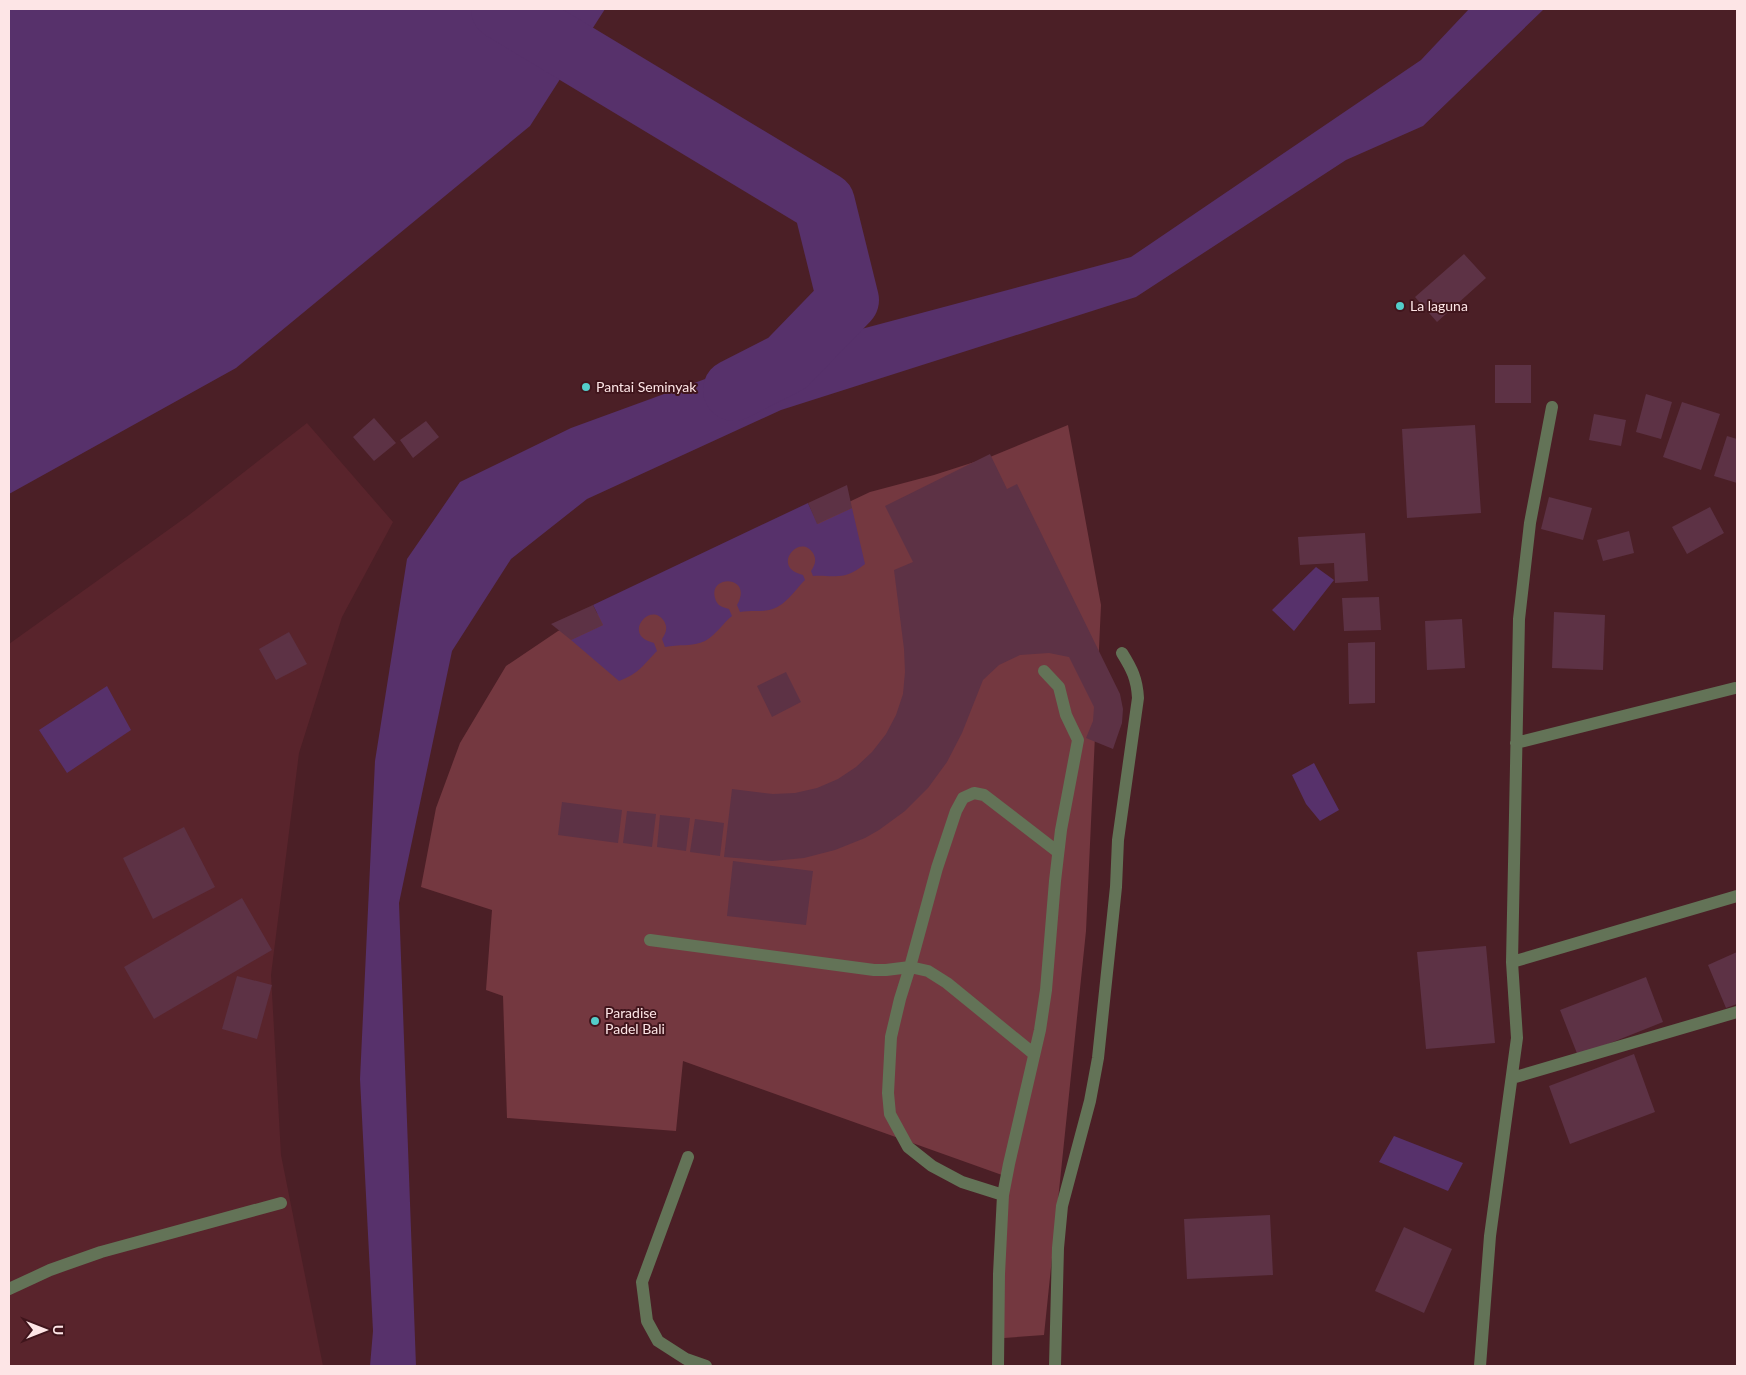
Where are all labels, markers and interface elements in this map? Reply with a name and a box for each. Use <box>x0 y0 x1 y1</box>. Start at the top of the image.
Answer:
place label: La laguna <box>1410 297 1468 314</box>
marker: La laguna <box>1394 300 1406 312</box>
place label: Pantai Seminyak <box>596 378 697 395</box>
marker: Pantai Seminyak <box>580 381 592 393</box>
place label: Paradise Padel Bali <box>605 1004 665 1037</box>
marker: Paradise Padel Bali <box>589 1015 601 1027</box>
north arrow <box>20 1305 70 1355</box>
text: U <box>50 1325 67 1335</box>

